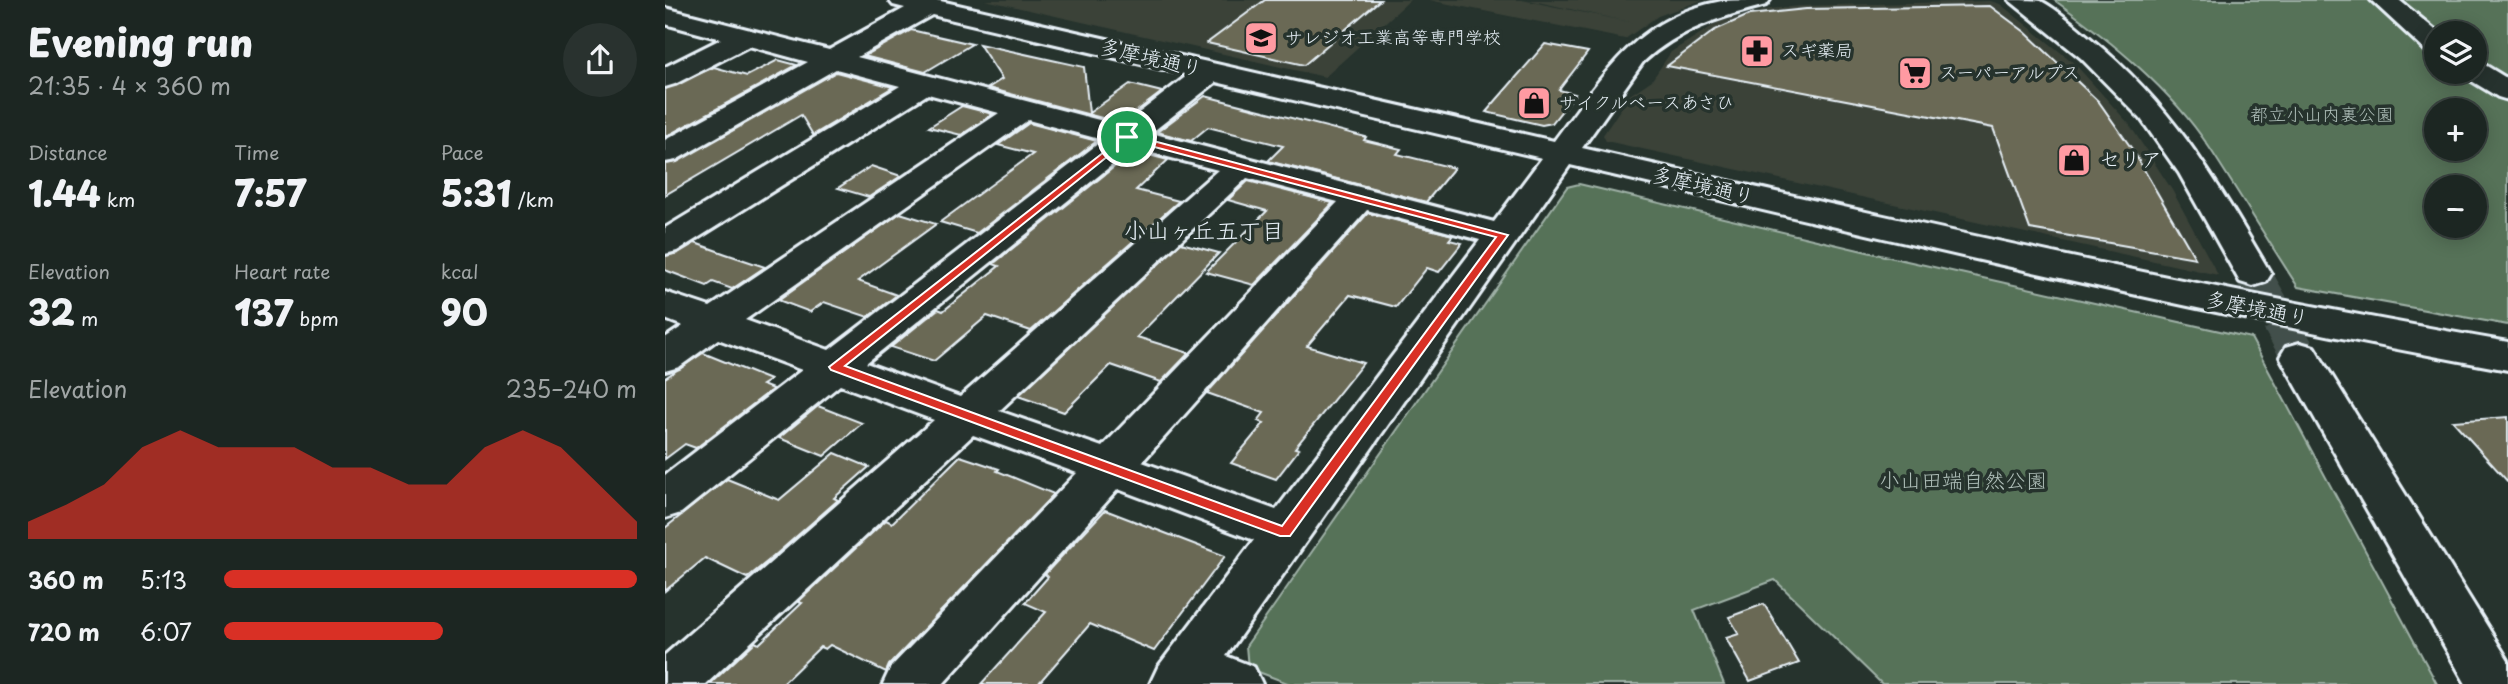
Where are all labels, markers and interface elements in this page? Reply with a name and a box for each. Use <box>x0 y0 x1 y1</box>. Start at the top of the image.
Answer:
text: Evening run <box>28 13 253 70</box>
school or university icon: サレジオ工業高等専門学校 <box>1242 19 1280 57</box>
map controls <box>2424 21 2487 238</box>
button: layers <box>2424 21 2487 84</box>
button: share <box>563 23 637 97</box>
place label: サレジオ工業高等専門学校 <box>1285 23 1501 50</box>
street label: 多摩境通り <box>1097 29 1206 83</box>
pharmacy icon: スギ薬局 <box>1738 32 1776 70</box>
place label: スギ薬局 <box>1781 36 1853 63</box>
supermarket icon: スーパーアルプス <box>1896 54 1934 92</box>
place label: スーパーアルプス <box>1939 58 2080 85</box>
text: 21:35 · 4 × 360 m <box>28 68 231 103</box>
shop icon: サイクルベースあさひ <box>1515 84 1553 122</box>
place label: サイクルベースあさひ <box>1559 88 1734 115</box>
button: + <box>2424 98 2487 161</box>
park label: 都立小山内裏公園 <box>2250 100 2394 127</box>
pin <box>1097 107 1157 167</box>
icon: arrive <box>1108 118 1146 156</box>
text: Distance <box>28 138 108 166</box>
text: Time <box>234 138 279 166</box>
text: Pace <box>441 138 484 166</box>
shop icon: セリア <box>2055 141 2093 179</box>
place label: セリア <box>2099 142 2162 174</box>
street label: 多摩境通り <box>1649 157 1758 211</box>
text: 1.44 <box>28 166 101 219</box>
text: 7:57 <box>234 166 306 219</box>
text: 5:31 <box>441 166 512 219</box>
button: − <box>2424 175 2487 238</box>
text: km <box>101 185 135 213</box>
text: /km <box>512 185 554 213</box>
district label: 小山ヶ丘五丁目 <box>1124 212 1285 247</box>
text: Elevation <box>28 257 110 285</box>
text: Heart rate <box>234 257 330 285</box>
text: kcal <box>441 257 479 285</box>
street label: 多摩境通り <box>2203 281 2312 333</box>
text: 32 <box>28 285 75 338</box>
text: 137 <box>234 285 293 338</box>
text: 90 <box>441 285 488 338</box>
text: m <box>75 304 98 332</box>
text: bpm <box>293 304 339 332</box>
text: Elevation <box>28 371 127 406</box>
text: 235–240 m <box>506 371 637 406</box>
park label: 小山田端自然公園 <box>1879 463 2047 495</box>
text: 360 m <box>28 562 104 597</box>
text: 5:13 <box>140 562 187 597</box>
text: 720 m <box>28 614 100 649</box>
text: 6:07 <box>140 614 192 649</box>

